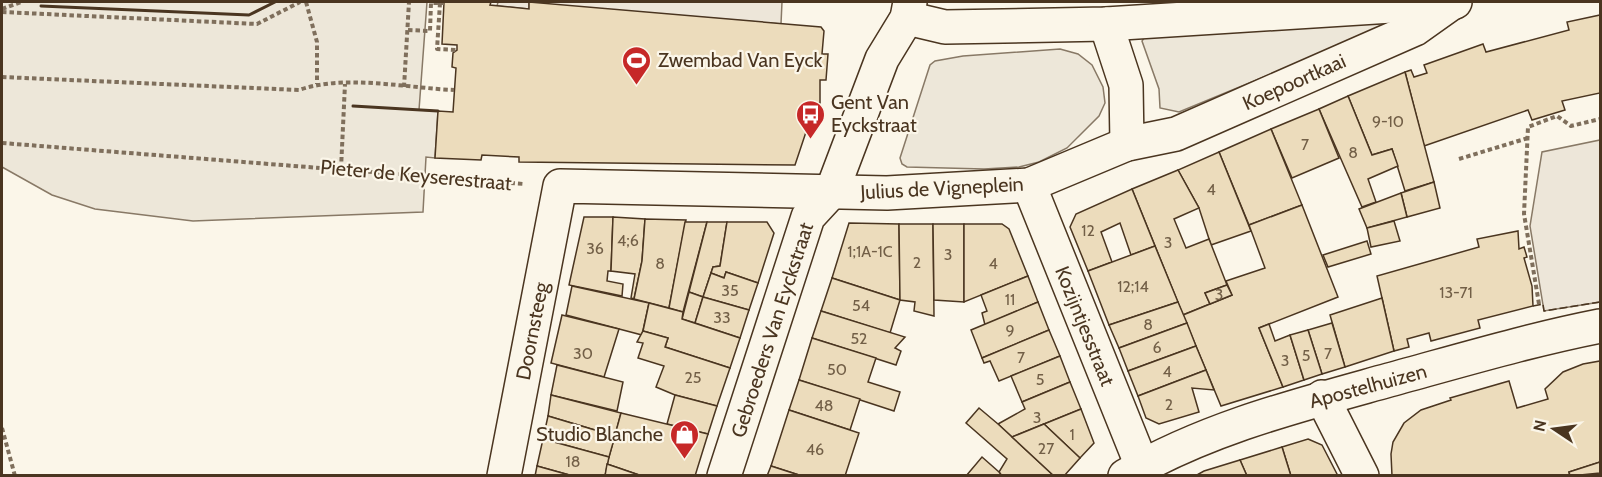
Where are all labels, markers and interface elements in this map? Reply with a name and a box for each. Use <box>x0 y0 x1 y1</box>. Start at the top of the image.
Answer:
sports icon: Zwembad Van Eyck <box>621 44 653 86</box>
place label: Zwembad Van Eyck <box>658 48 823 72</box>
street label: Koepoortkaai <box>1239 49 1349 115</box>
place label: Gent Van Eyckstraat <box>831 90 917 137</box>
bus stop icon: Gent Van Eyckstraat <box>794 98 826 140</box>
house number: 9-10 <box>1372 112 1404 131</box>
house number: 7 <box>1301 135 1309 154</box>
house number: 8 <box>1348 143 1358 162</box>
street label: Pieter de Keyserestraat <box>319 155 513 195</box>
street label: Julius de Vigneplein <box>859 172 1024 204</box>
house number: 4 <box>1206 180 1216 199</box>
street label: Gebroeders Van Eyckstraat <box>726 219 818 441</box>
house number: 12 <box>1081 221 1095 240</box>
house number: 4;6 <box>617 231 639 250</box>
house number: 3 <box>1164 233 1172 252</box>
house number: 36 <box>586 239 604 258</box>
house number: 1;1A-1C <box>847 242 893 261</box>
house number: 3 <box>944 245 952 264</box>
house number: 2 <box>913 253 921 272</box>
house number: 8 <box>655 254 665 273</box>
house number: 4 <box>988 254 998 273</box>
street label: Kozijntjesstraat <box>1050 263 1120 390</box>
house number: 12;14 <box>1117 277 1149 296</box>
street label: Doornsteeg <box>511 279 553 382</box>
house number: 35 <box>721 281 739 300</box>
house number: 13-71 <box>1439 283 1473 302</box>
house number: 3 <box>1215 285 1223 304</box>
house number: 11 <box>1005 290 1015 309</box>
house number: 54 <box>852 296 870 315</box>
house number: 33 <box>713 308 731 327</box>
house number: 8 <box>1143 315 1153 334</box>
house number: 9 <box>1005 321 1015 340</box>
house number: 52 <box>850 329 868 348</box>
house number: 6 <box>1152 338 1162 357</box>
house number: 30 <box>573 344 593 363</box>
house number: 7 <box>1324 344 1332 363</box>
house number: 5 <box>1302 346 1310 365</box>
house number: 7 <box>1017 348 1025 367</box>
house number: 3 <box>1281 351 1289 370</box>
street label: Apostelhuizen <box>1307 359 1429 413</box>
house number: 50 <box>827 360 847 379</box>
house number: 4 <box>1162 362 1172 381</box>
house number: 25 <box>684 368 702 387</box>
house number: 5 <box>1036 370 1044 389</box>
house number: 2 <box>1165 395 1173 414</box>
house number: 48 <box>815 396 833 415</box>
north arrow <box>1524 399 1584 459</box>
house number: 3 <box>1033 408 1041 427</box>
shop icon: Studio Blanche <box>668 418 700 460</box>
text: N <box>1529 418 1550 433</box>
place label: Studio Blanche <box>536 422 663 446</box>
house number: 1 <box>1069 425 1075 444</box>
house number: 27 <box>1038 439 1054 458</box>
house number: 46 <box>806 440 824 459</box>
house number: 18 <box>566 452 580 471</box>

